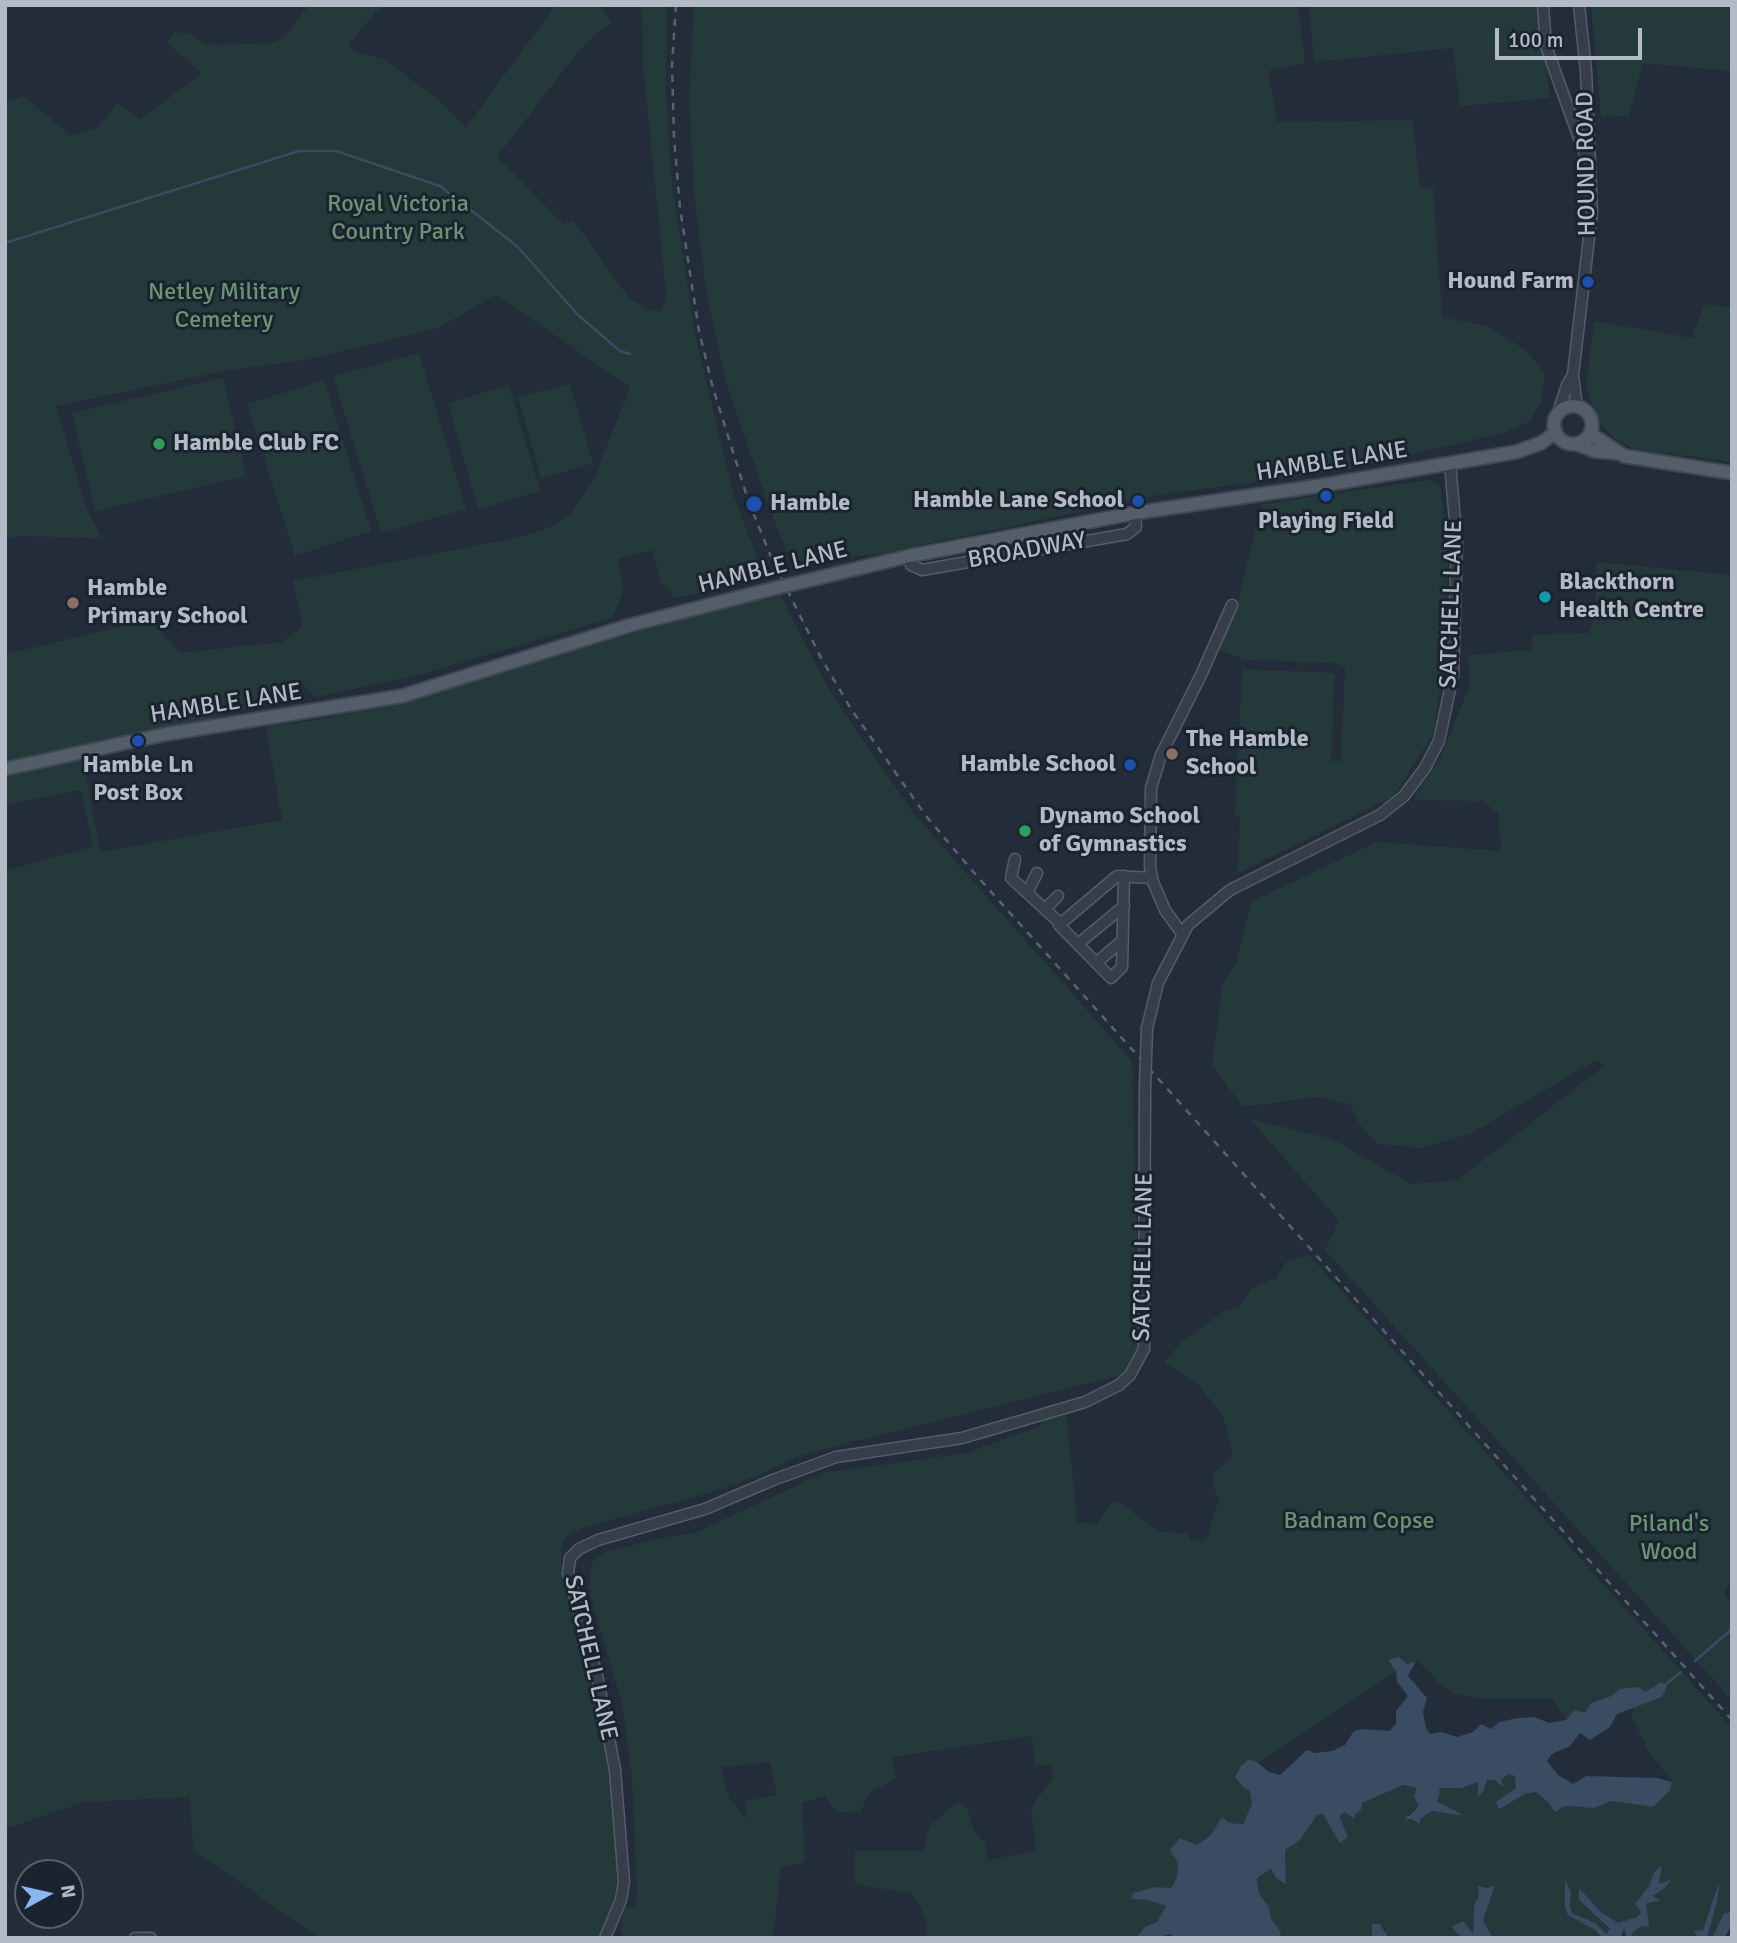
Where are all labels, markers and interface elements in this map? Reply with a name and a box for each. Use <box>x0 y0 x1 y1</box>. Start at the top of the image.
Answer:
scale bar <box>1499 14 1646 58</box>
text: 100 m <box>1508 27 1563 53</box>
street label: HOUND ROAD <box>1571 91 1603 237</box>
park label: Royal Victoria Country Park <box>327 191 469 247</box>
place label: Hound Farm <box>1447 268 1574 296</box>
marker: Hound Farm <box>1580 274 1596 290</box>
park label: Netley Military Cemetery <box>148 279 300 335</box>
place label: Hamble Club FC <box>173 430 339 458</box>
marker: Hamble Club FC <box>151 436 167 452</box>
street label: HAMBLE LANE <box>1254 436 1410 488</box>
place label: Hamble Lane School <box>913 487 1124 515</box>
marker: Playing Field <box>1318 488 1334 504</box>
place label: Hamble <box>770 490 850 518</box>
marker: Hamble Lane School <box>1130 493 1146 509</box>
marker: Hamble <box>744 494 764 514</box>
place label: Playing Field <box>1258 508 1394 536</box>
street label: SATCHELL LANE <box>1435 519 1469 689</box>
street label: BROADWAY <box>966 526 1088 576</box>
street label: HAMBLE LANE <box>695 536 851 600</box>
place label: Blackthorn Health Centre <box>1559 569 1704 625</box>
place label: Hamble Primary School <box>87 575 248 631</box>
marker: Blackthorn Health Centre <box>1537 589 1553 605</box>
marker: Hamble Primary School <box>65 595 81 611</box>
street label: HAMBLE LANE <box>148 678 304 730</box>
place label: The Hamble School <box>1186 726 1309 782</box>
marker: Hamble Ln Post Box <box>130 733 146 749</box>
marker: The Hamble School <box>1164 746 1180 762</box>
place label: Hamble School <box>960 751 1116 779</box>
place label: Hamble Ln Post Box <box>82 752 194 808</box>
marker: Hamble School <box>1122 757 1138 773</box>
place label: Dynamo School of Gymnastics <box>1039 803 1200 859</box>
marker: Dynamo School of Gymnastics <box>1017 823 1033 839</box>
street label: SATCHELL LANE <box>1128 1172 1160 1342</box>
park label: Badnam Copse <box>1283 1508 1435 1536</box>
park label: Piland's Wood <box>1629 1511 1709 1567</box>
street label: SATCHELL LANE <box>557 1573 623 1743</box>
north arrow <box>14 1859 84 1929</box>
text: N <box>55 1883 81 1900</box>

